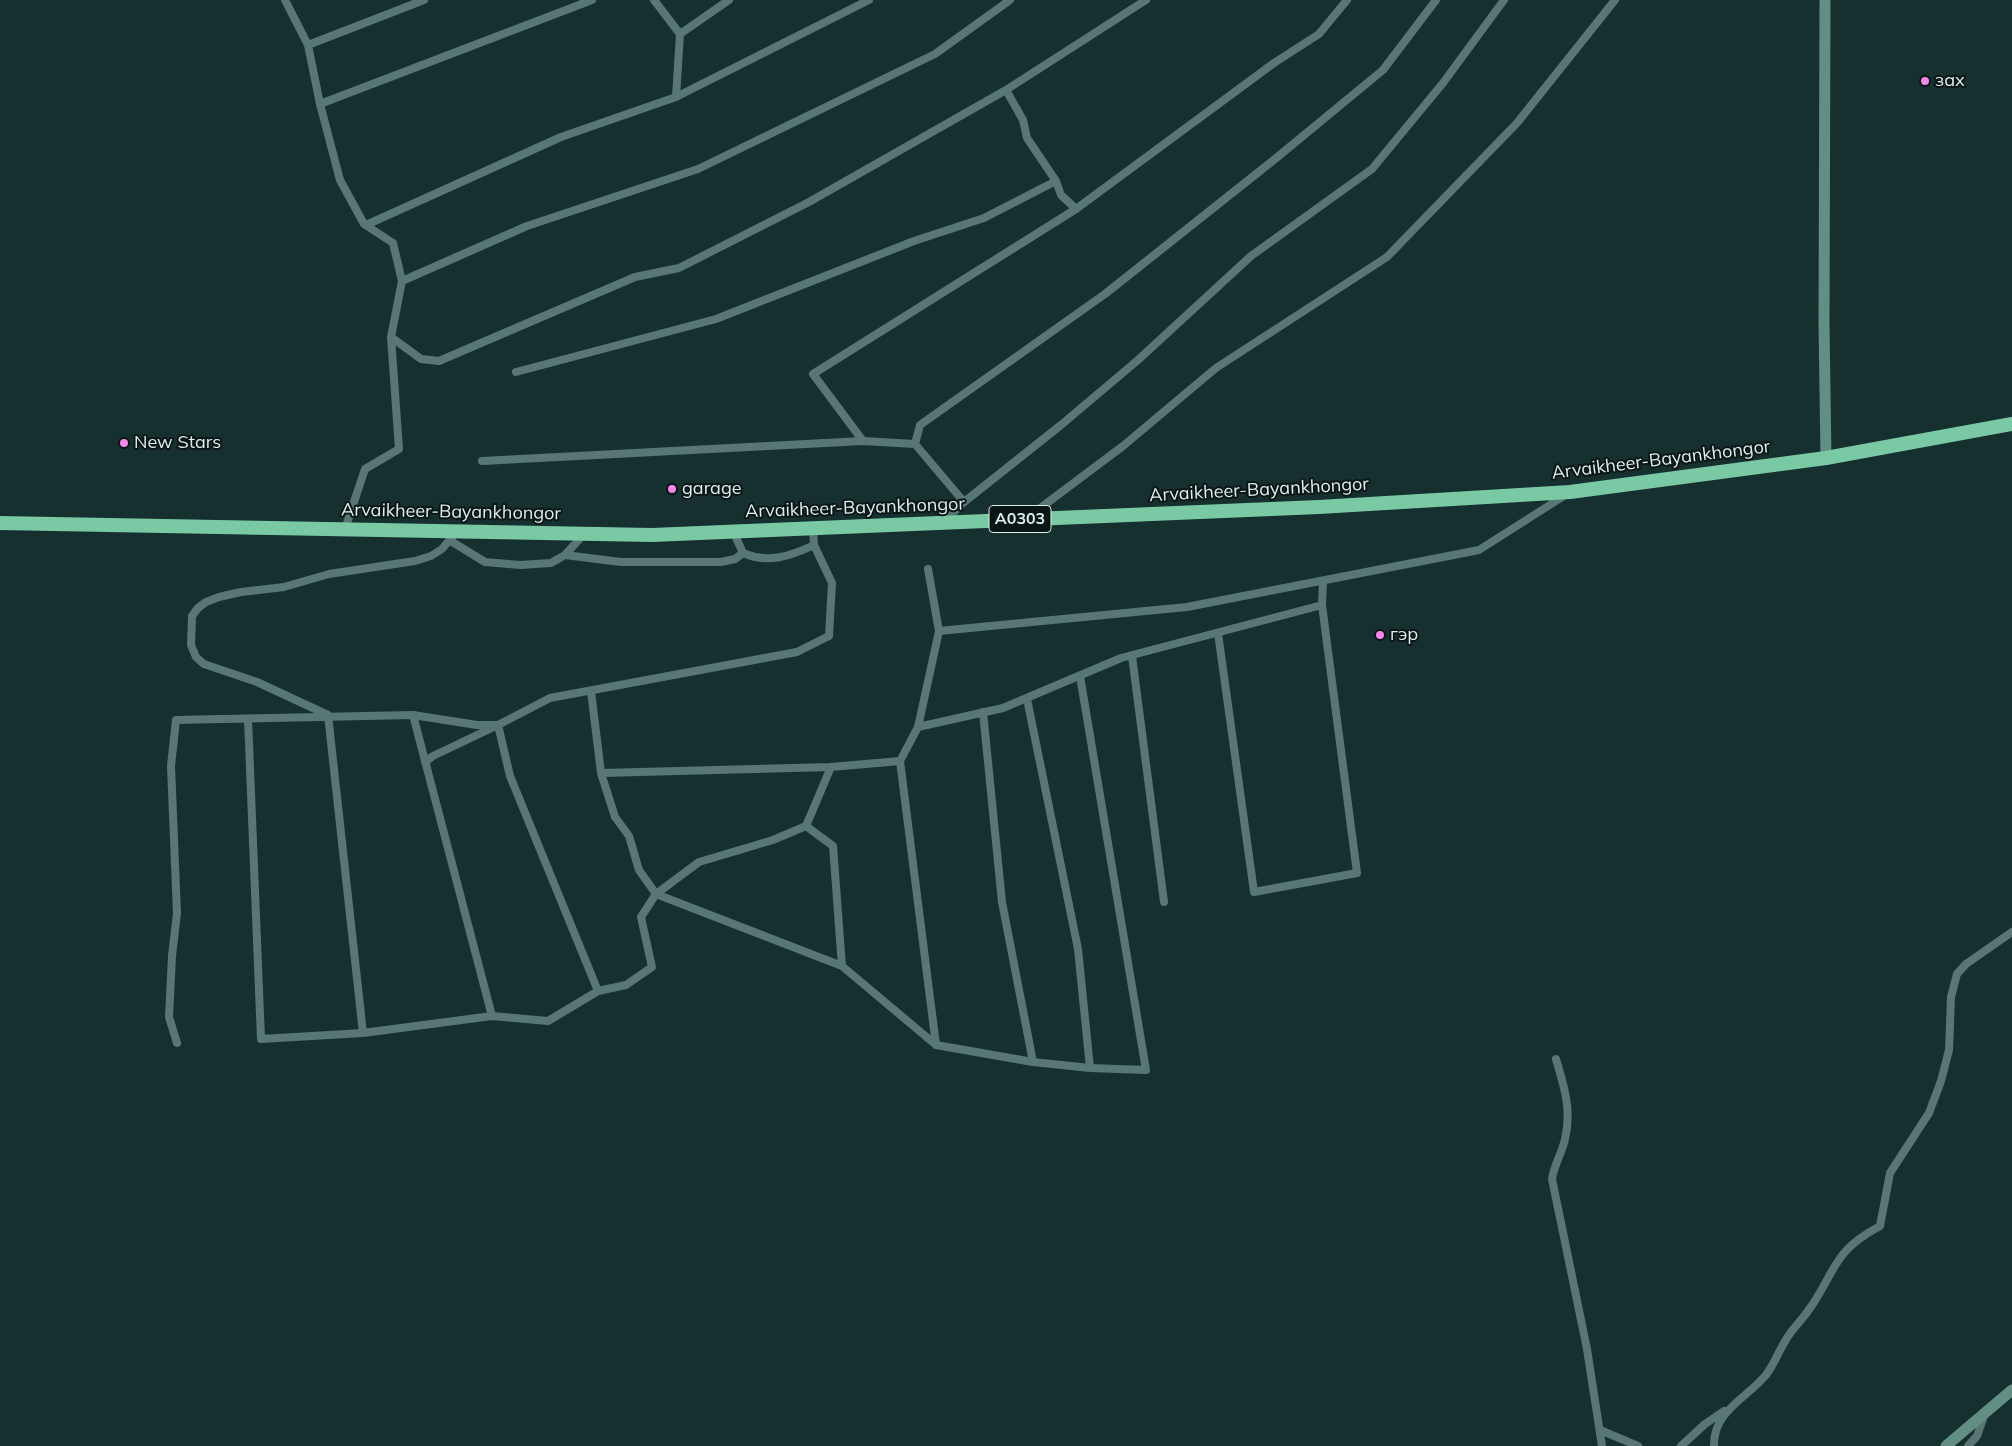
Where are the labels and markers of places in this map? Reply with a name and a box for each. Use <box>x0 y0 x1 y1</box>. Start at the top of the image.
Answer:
place label: зах <box>1935 70 1965 92</box>
marker: зах <box>1919 75 1931 87</box>
place label: New Stars <box>134 432 221 454</box>
marker: New Stars <box>118 437 130 449</box>
place label: garage <box>682 478 742 500</box>
marker: garage <box>666 483 678 495</box>
place label: гэр <box>1390 624 1418 646</box>
marker: гэр <box>1374 629 1386 641</box>

